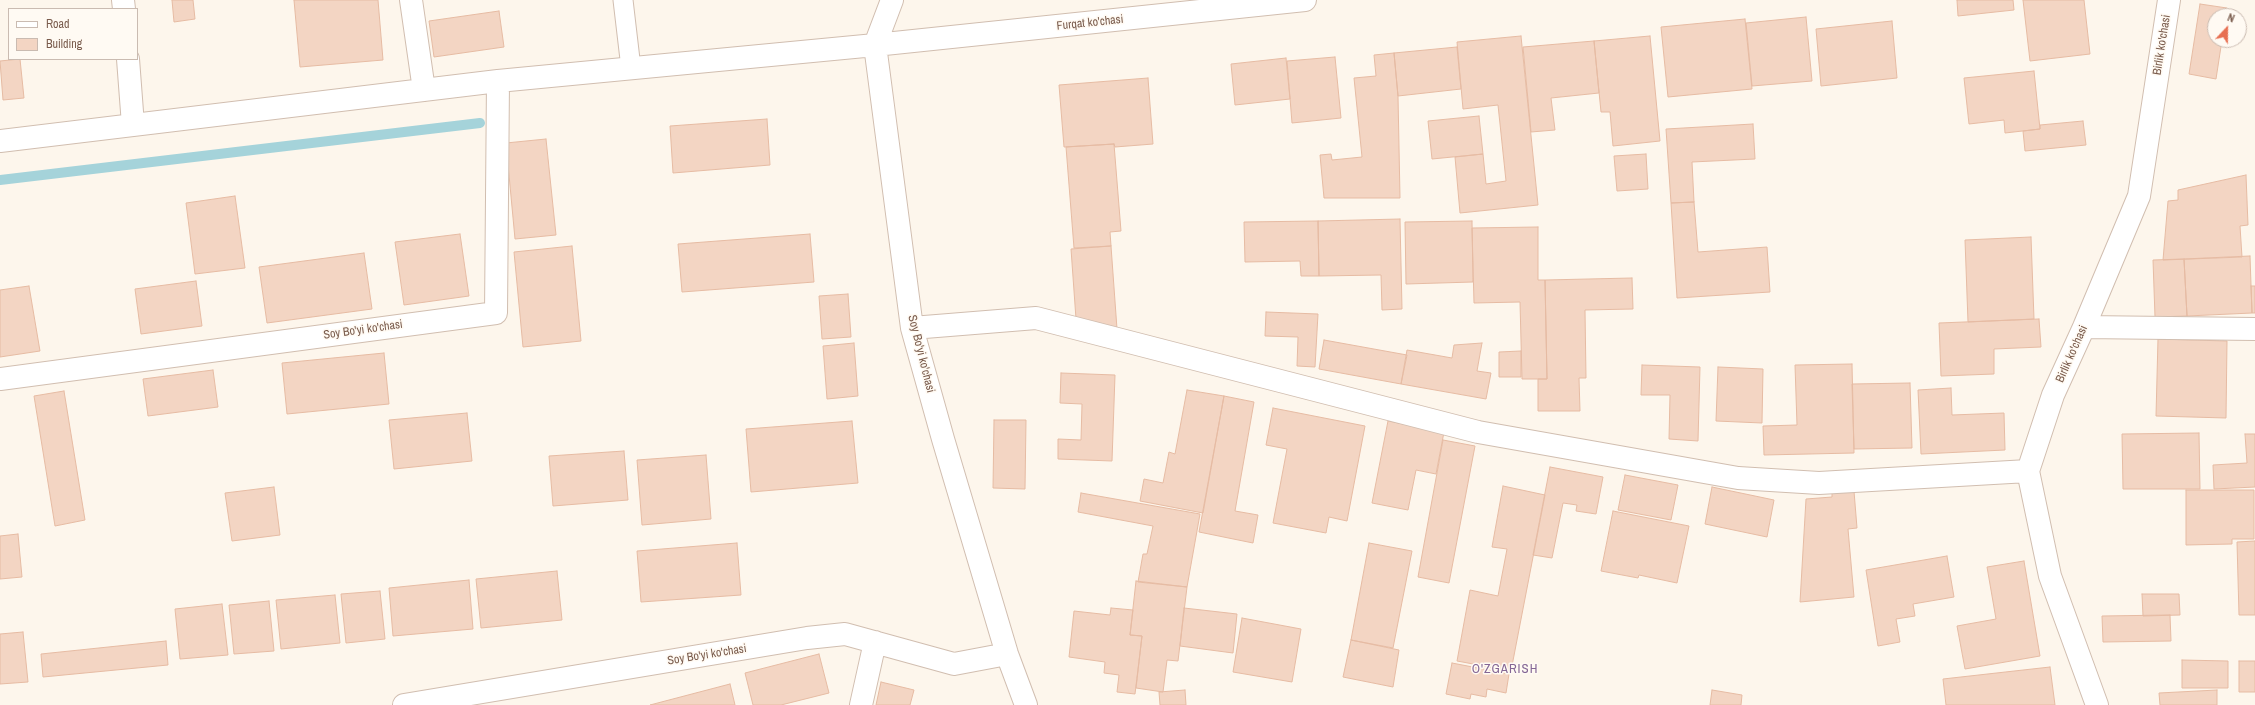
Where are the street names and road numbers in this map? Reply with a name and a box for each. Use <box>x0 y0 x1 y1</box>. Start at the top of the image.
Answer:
street label: Furqat ko'chasi <box>1056 12 1124 34</box>
street label: Birlik ko'chasi <box>2150 14 2174 76</box>
street label: Soy Bo'yi ko'chasi <box>904 314 938 394</box>
street label: Soy Bo'yi ko'chasi <box>322 317 404 343</box>
street label: Birlik ko'chasi <box>2053 323 2091 385</box>
street label: Soy Bo'yi ko'chasi <box>666 642 748 668</box>

